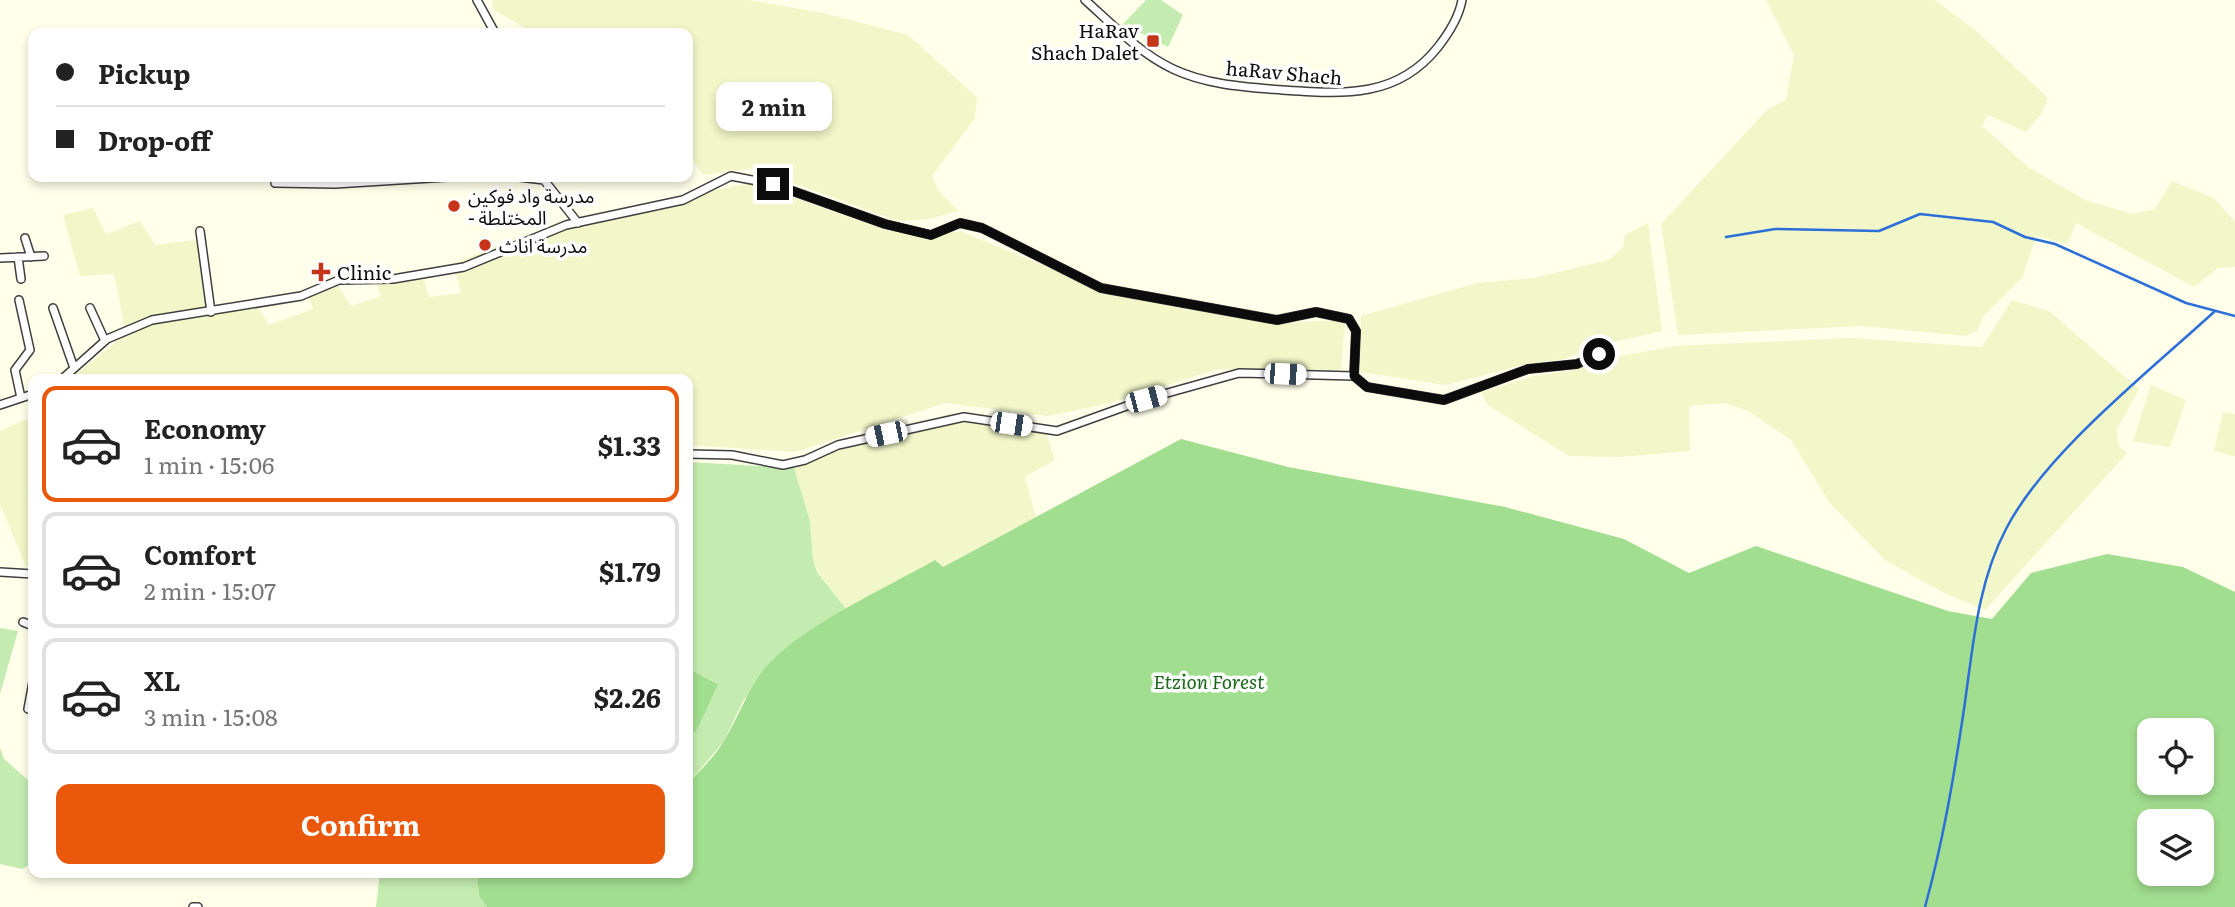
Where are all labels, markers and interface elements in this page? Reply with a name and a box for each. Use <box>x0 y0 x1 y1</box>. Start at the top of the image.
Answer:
place label: HaRav Shach Dalet <box>1031 16 1140 66</box>
marker: HaRav Shach Dalet <box>1145 33 1161 49</box>
text: Pickup <box>98 53 190 92</box>
street label: haRav Shach <box>1225 53 1343 91</box>
callout: 2 min <box>715 82 831 132</box>
text: 2 min <box>742 89 806 123</box>
text: Drop-off <box>98 120 211 159</box>
route end <box>757 168 789 200</box>
place label: مدرسة واد فوكين - المختلطة <box>468 181 595 231</box>
marker: مدرسة واد فوكين - المختلطة <box>446 198 462 214</box>
place label: مدرسة اناث <box>499 231 587 259</box>
marker: مدرسة اناث <box>477 237 493 253</box>
place label: Clinic <box>337 258 391 286</box>
marker: Clinic <box>311 262 331 282</box>
route start <box>1583 338 1615 370</box>
car <box>1264 363 1307 385</box>
car <box>1123 383 1170 415</box>
text: Economy <box>144 408 266 447</box>
car <box>989 411 1034 437</box>
icon: car <box>60 413 123 476</box>
car <box>864 419 909 449</box>
text: $1.33 <box>598 425 661 464</box>
text: 1 min · 15:06 <box>144 447 274 481</box>
text: Comfort <box>144 534 256 573</box>
icon: car <box>60 539 123 602</box>
text: $1.79 <box>599 551 661 590</box>
text: 2 min · 15:07 <box>144 573 276 607</box>
text: XL <box>144 660 181 699</box>
icon: car <box>60 665 123 728</box>
park label: Etzion Forest <box>1153 667 1265 695</box>
text: $2.26 <box>594 677 661 716</box>
text: 3 min · 15:08 <box>144 699 278 733</box>
map controls <box>2137 718 2214 886</box>
button: locate <box>2137 718 2214 795</box>
button: Confirm <box>56 784 665 864</box>
button: layers <box>2137 809 2214 886</box>

